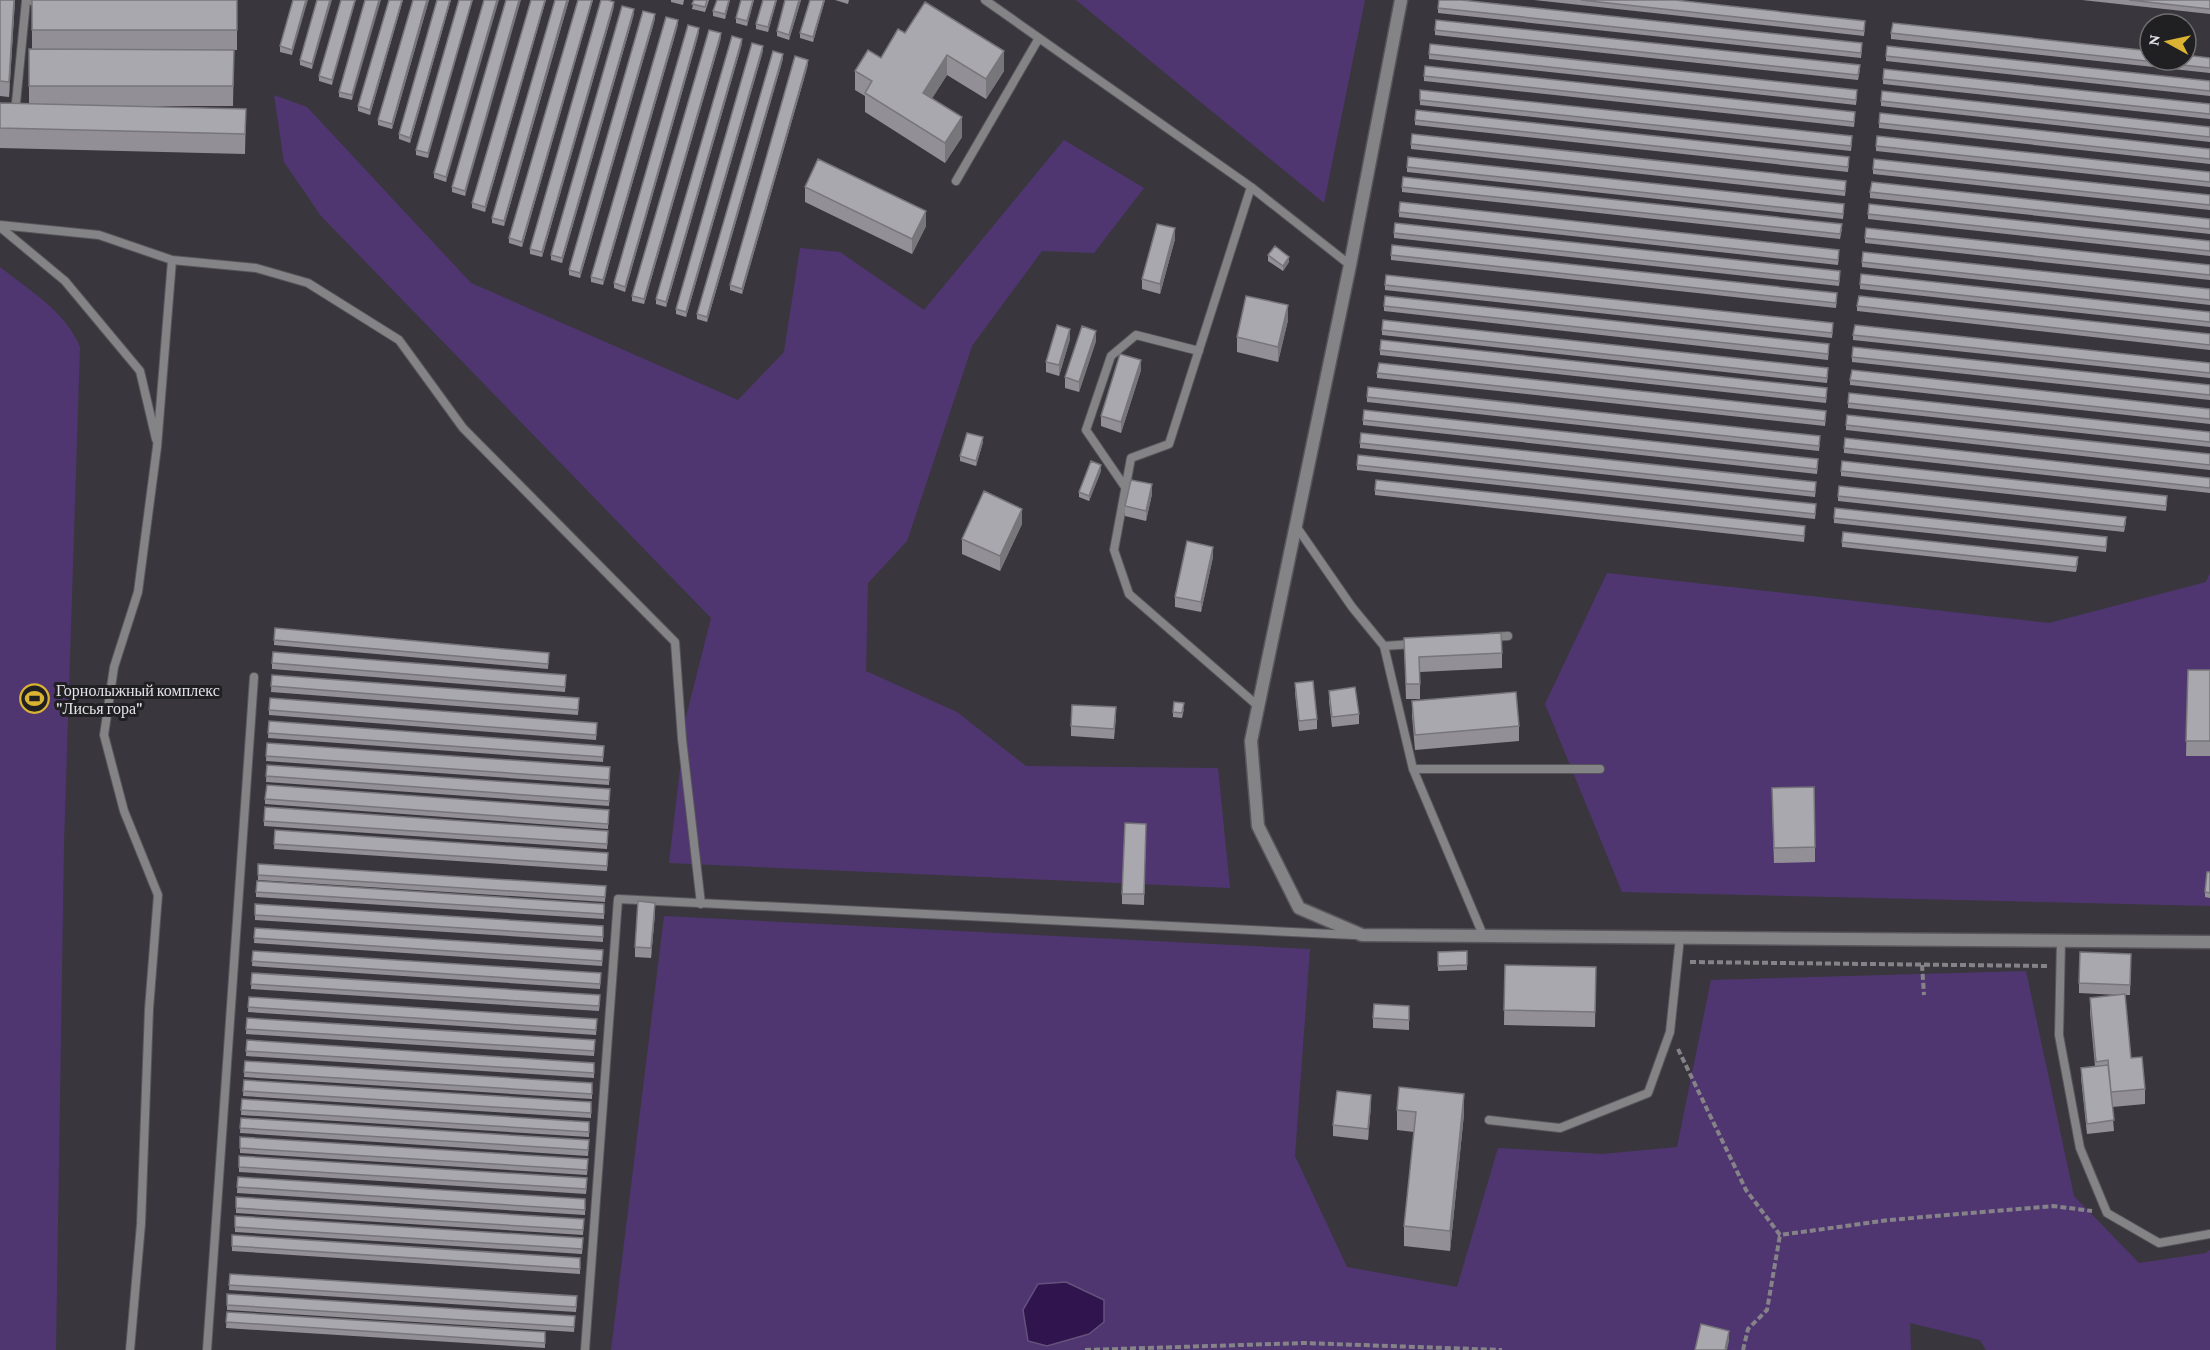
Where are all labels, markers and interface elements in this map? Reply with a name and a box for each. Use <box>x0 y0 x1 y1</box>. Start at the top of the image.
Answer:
north arrow <box>2138 12 2198 72</box>
text: N <box>2144 33 2163 47</box>
place label: Горнолыжный комплекс "Лисья гора" <box>56 682 220 718</box>
sports icon: Горнолыжный комплекс "Лисья гора" <box>19 683 51 715</box>

